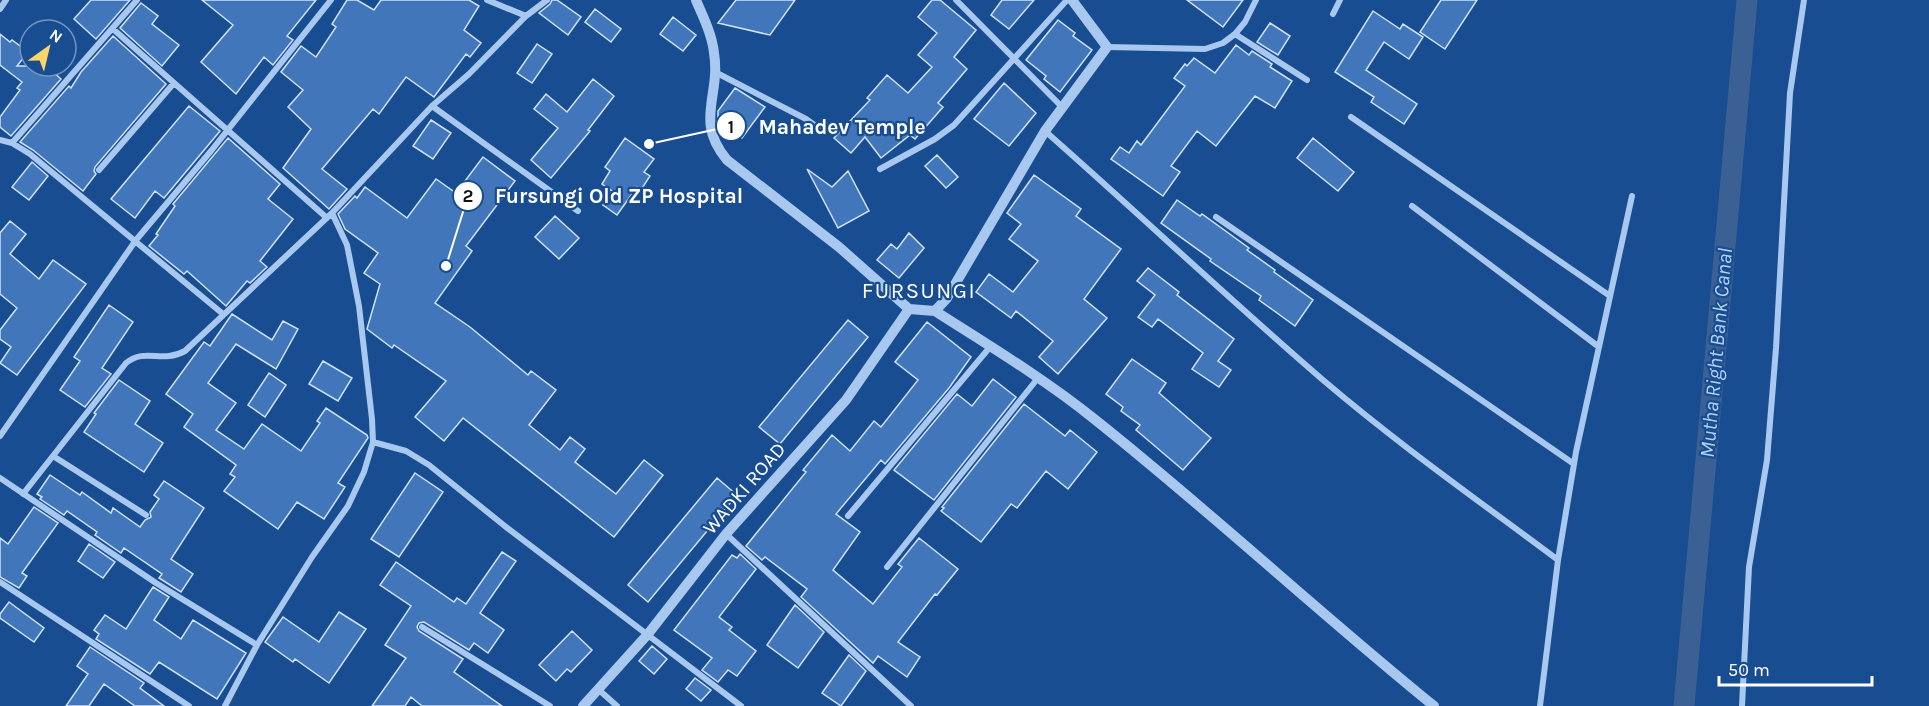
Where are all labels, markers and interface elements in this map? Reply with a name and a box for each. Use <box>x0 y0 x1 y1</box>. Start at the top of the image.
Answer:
north arrow <box>18 18 78 78</box>
text: N <box>46 25 66 47</box>
callout: Mahadev Temple <box>716 107 938 146</box>
text: Mahadev Temple <box>758 115 926 139</box>
text: 1 <box>728 116 734 138</box>
callout: Fursungi Old ZP Hospital <box>453 176 755 215</box>
text: Fursungi Old ZP Hospital <box>495 184 743 208</box>
text: 2 <box>463 185 473 207</box>
water label: Mutha Right Bank Canal <box>1695 247 1737 459</box>
district label: FURSUNGI <box>862 278 976 304</box>
street label: WADKI ROAD <box>698 438 791 539</box>
scale bar <box>1719 649 1872 687</box>
text: 50 m <box>1728 659 1770 681</box>

